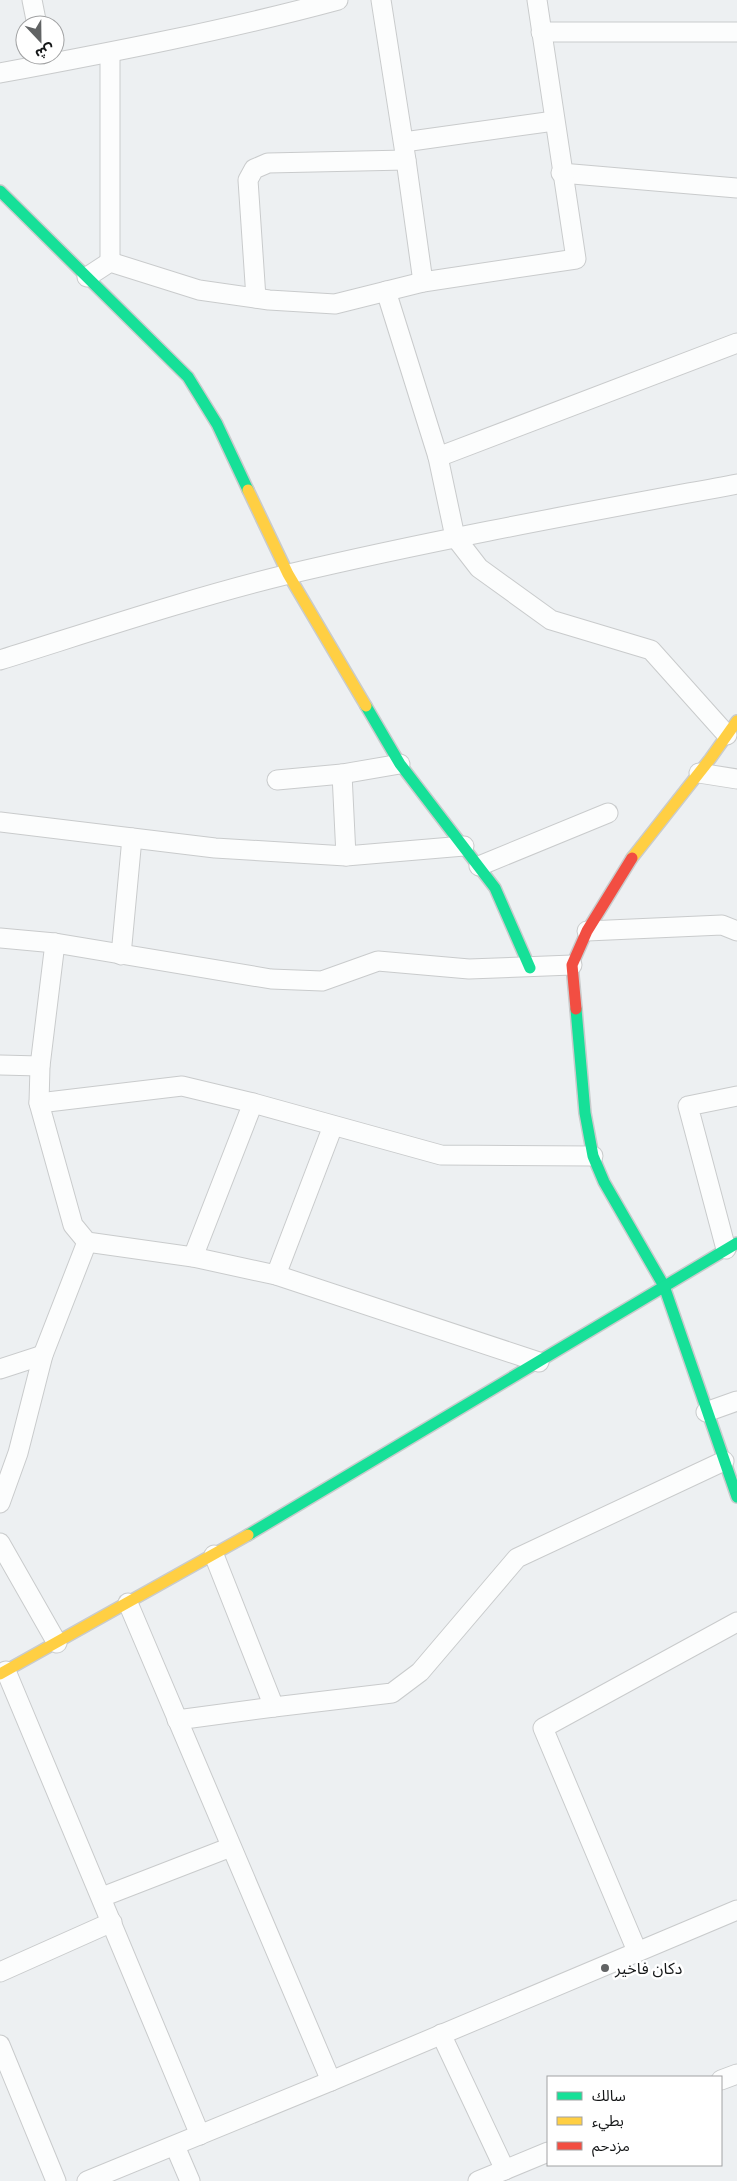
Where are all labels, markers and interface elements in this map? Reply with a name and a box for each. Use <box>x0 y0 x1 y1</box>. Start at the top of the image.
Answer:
north arrow <box>15 15 65 65</box>
text: ش <box>33 41 57 63</box>
place label: دكان فاخیر <box>614 1959 682 1978</box>
marker: دكان فاخیر <box>599 1962 611 1974</box>
legend <box>547 2076 722 2166</box>
text: سالك <box>592 2087 626 2105</box>
text: بطيء <box>592 2112 624 2132</box>
text: مزدحم <box>592 2137 630 2157</box>

